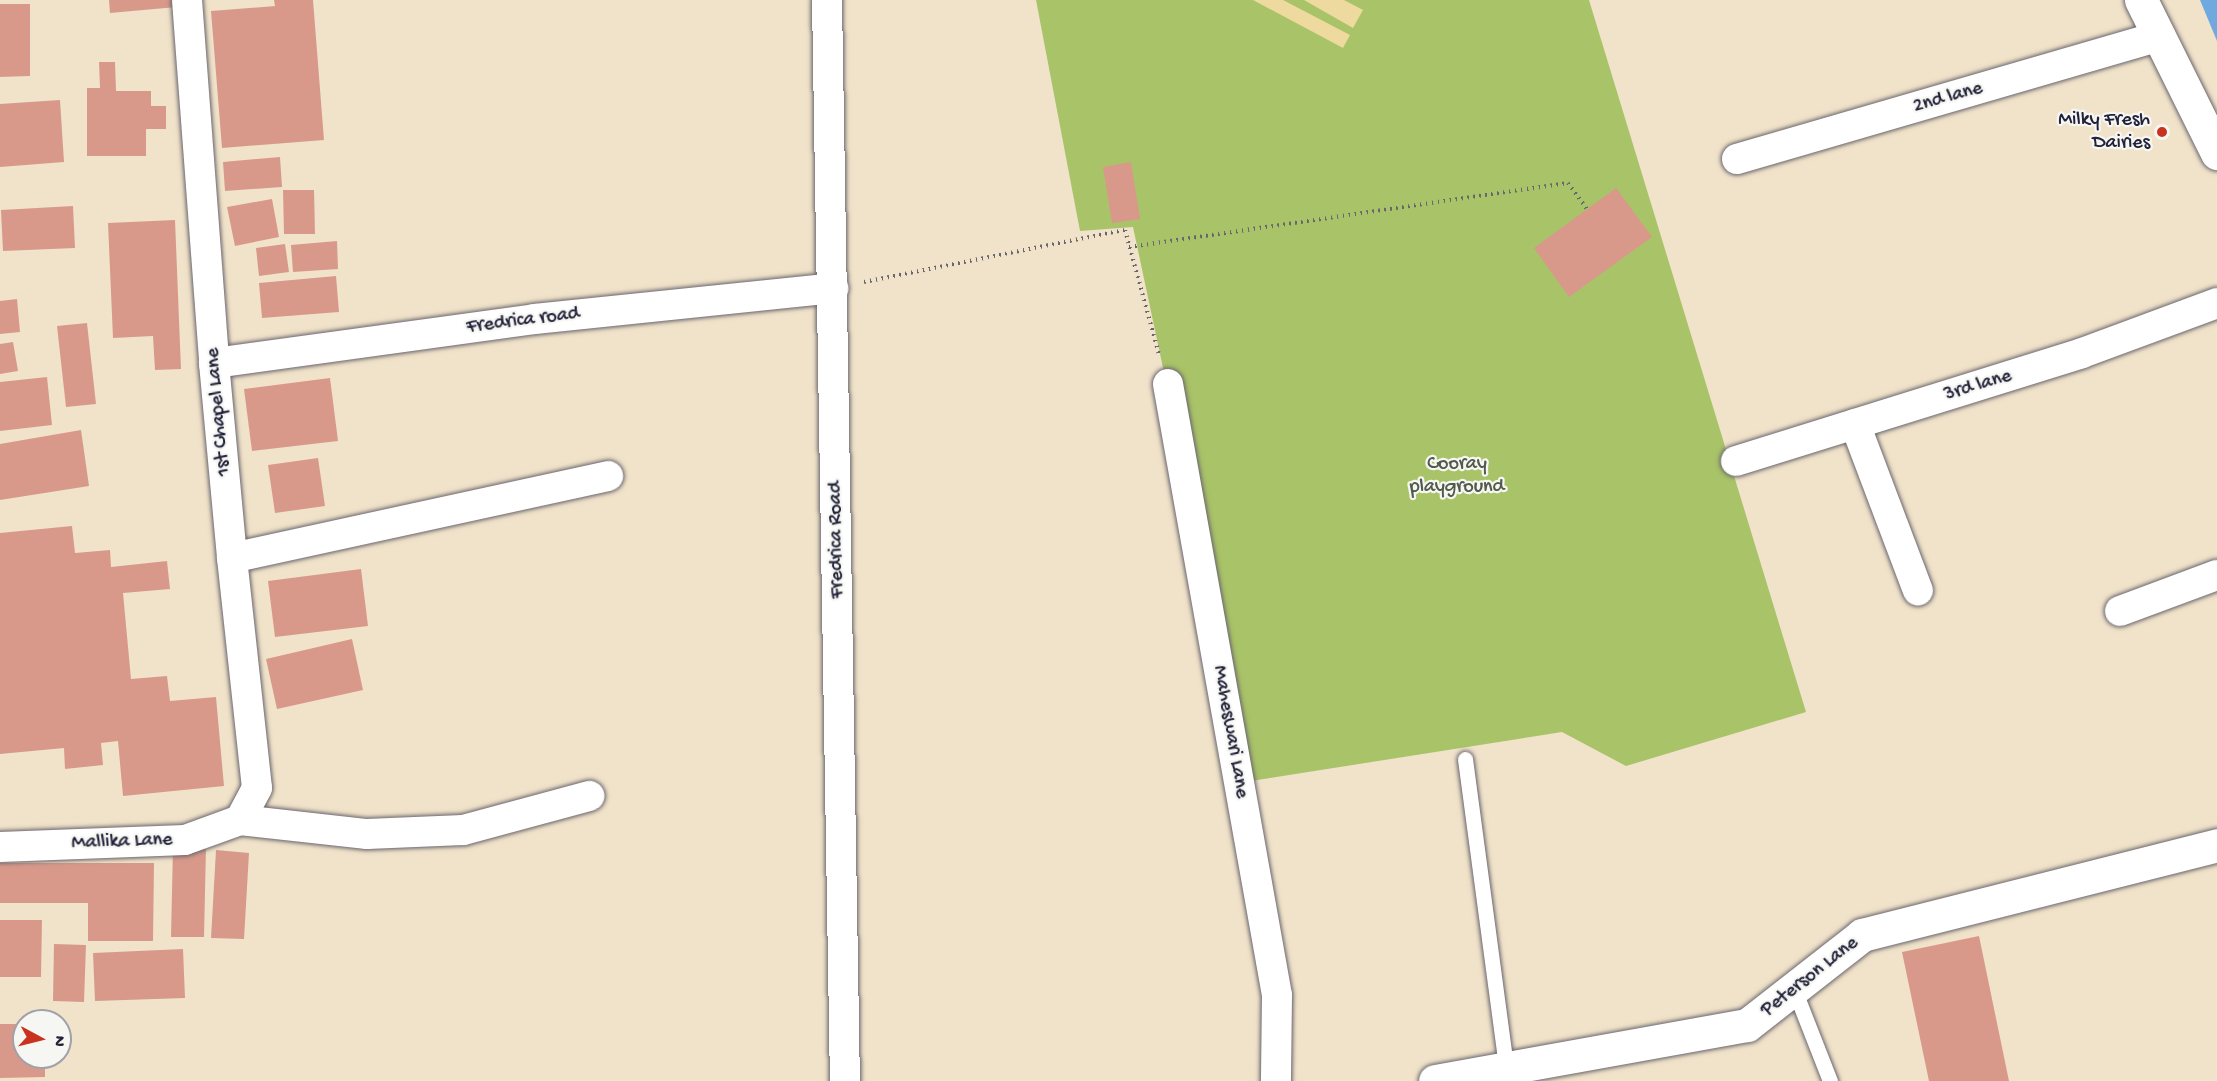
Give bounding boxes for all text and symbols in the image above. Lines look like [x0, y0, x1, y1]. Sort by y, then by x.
street label: 2nd lane [1911, 77, 1985, 119]
place label: Milky Fresh Dairies [2058, 108, 2150, 155]
marker: Milky Fresh Dairies [2155, 125, 2169, 139]
street label: Fredrica road [465, 302, 581, 340]
street label: 1st Chapel Lane [201, 347, 237, 477]
street label: 3rd lane [1941, 364, 2015, 408]
park label: Cooray playground [1410, 452, 1504, 499]
street label: Fredrica Road [824, 481, 850, 599]
street label: Maheswari Lane [1207, 664, 1253, 800]
street label: Mallika Lane [71, 828, 173, 856]
street label: Peterson Lane [1756, 931, 1864, 1023]
north arrow [12, 1009, 72, 1069]
text: N [48, 1035, 68, 1047]

